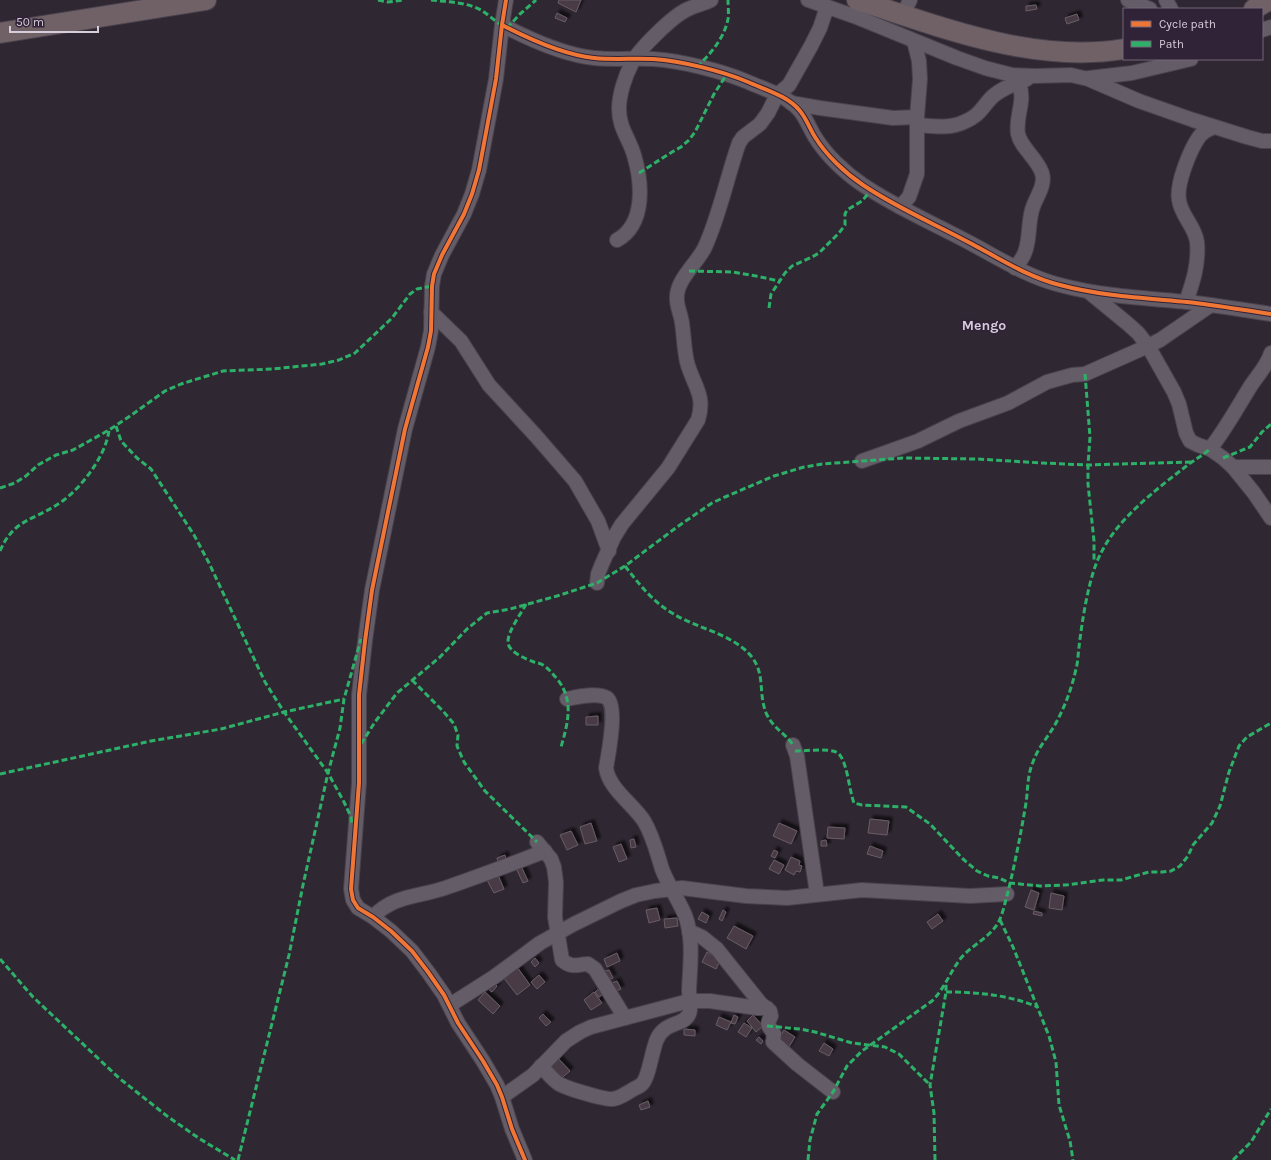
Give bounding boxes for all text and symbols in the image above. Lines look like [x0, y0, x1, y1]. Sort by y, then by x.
scale bar [10, 8, 98, 34]
legend [1123, 8, 1263, 60]
text: 50 m [16, 15, 44, 29]
text: Cycle path [1159, 17, 1216, 31]
text: Path [1159, 37, 1184, 51]
district label: Mengo [962, 317, 1006, 334]

